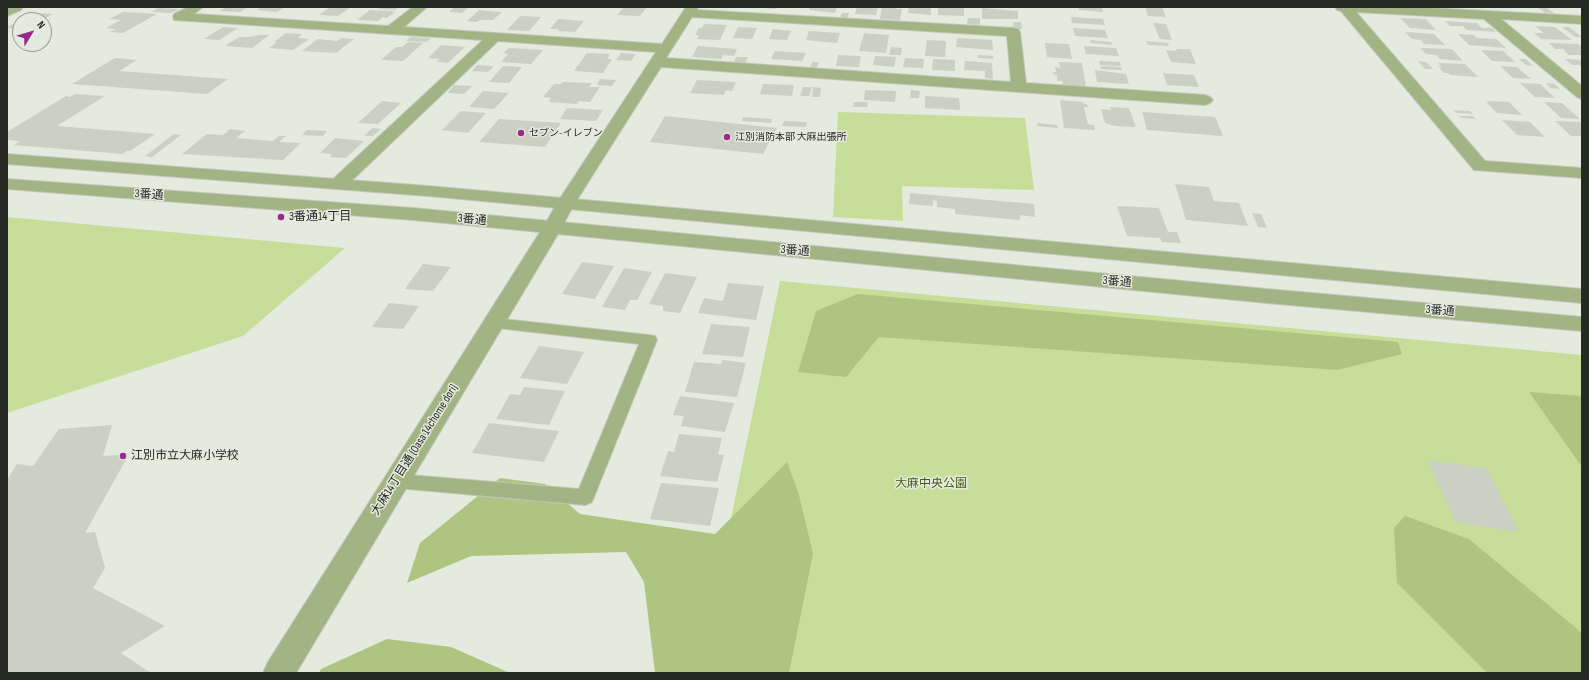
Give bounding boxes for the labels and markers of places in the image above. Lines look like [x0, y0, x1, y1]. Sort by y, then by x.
place label: セブン-イレブン [529, 127, 603, 139]
marker: セブン-イレブン [516, 128, 526, 138]
place label: 江別消防本部 大麻出張所 [735, 131, 847, 143]
marker: 江別消防本部 大麻出張所 [722, 132, 732, 142]
place label: 3番通14丁目 [289, 210, 351, 224]
marker: 3番通14丁目 [276, 212, 286, 222]
place label: 江別市立大麻小学校 [131, 449, 239, 463]
marker: 江別市立大麻小学校 [118, 451, 128, 461]

